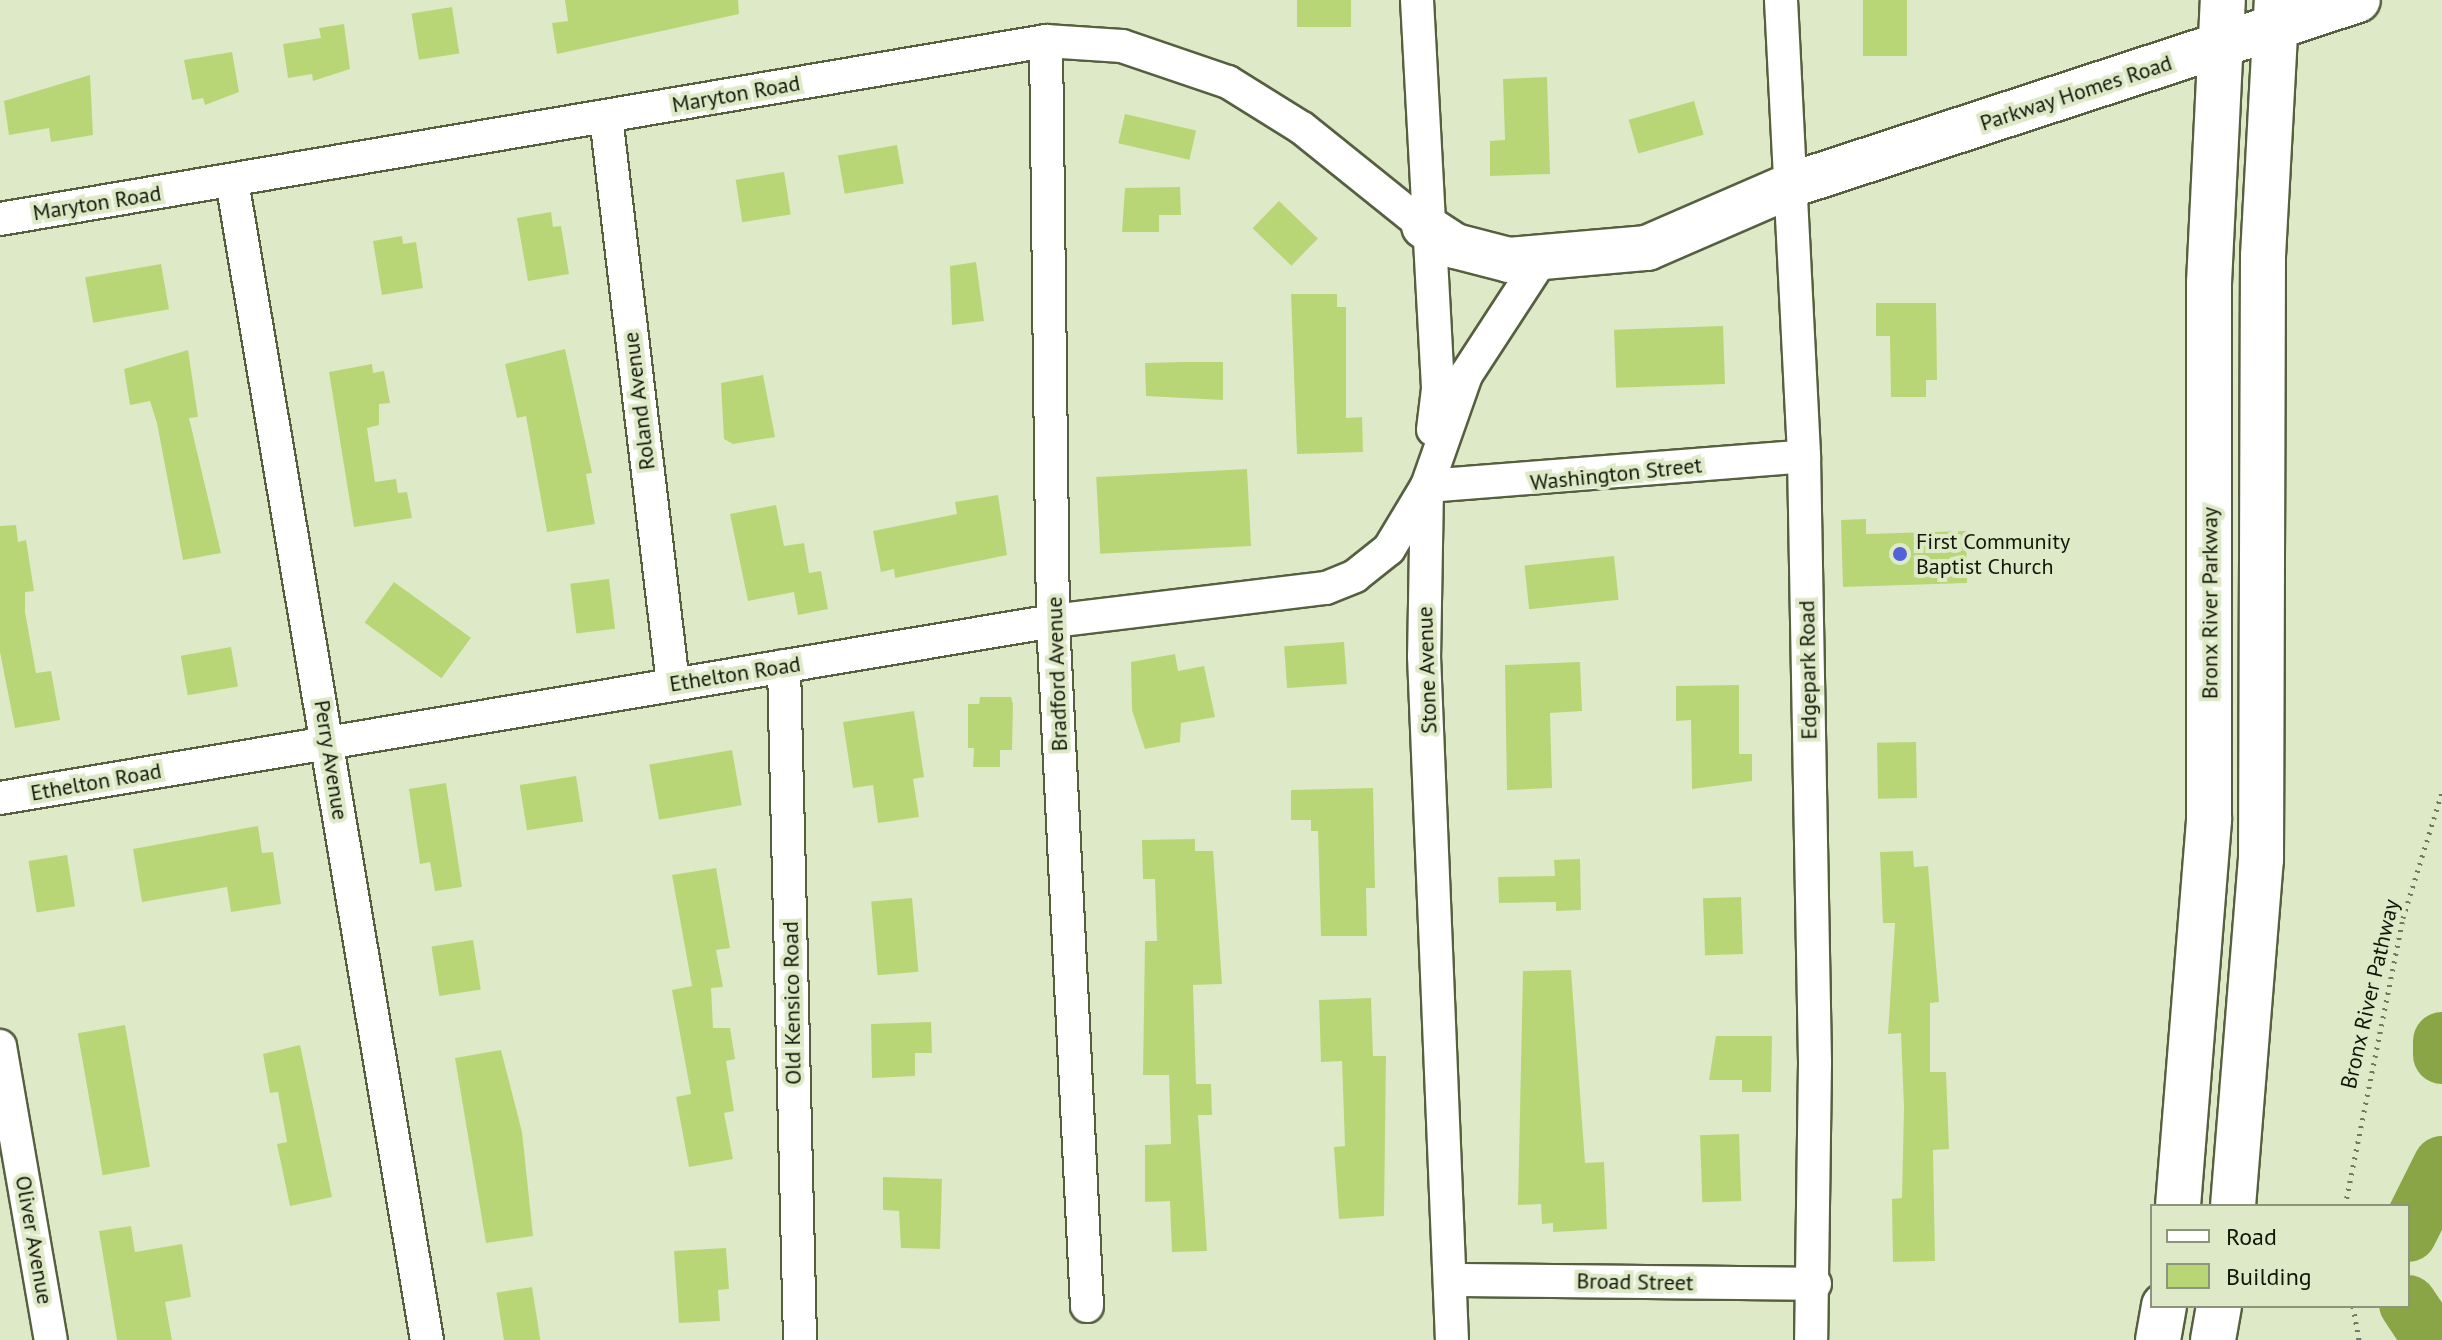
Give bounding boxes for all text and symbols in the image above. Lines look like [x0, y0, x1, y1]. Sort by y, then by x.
street label: Parkway Homes Road [1976, 49, 2176, 137]
street label: Maryton Road [670, 70, 802, 118]
street label: Maryton Road [31, 180, 163, 226]
street label: Roland Avenue [617, 330, 661, 472]
street label: Washington Street [1529, 452, 1703, 496]
street label: Bronx River Parkway [2197, 506, 2223, 700]
place label: First Community Baptist Church [1916, 528, 2070, 580]
marker: First Community Baptist Church [1891, 545, 1909, 563]
street label: Bradford Avenue [1041, 596, 1073, 752]
street label: Edgepark Road [1794, 600, 1822, 740]
street label: Stone Avenue [1412, 605, 1442, 735]
street label: Ethelton Road [668, 651, 802, 697]
street label: Perry Avenue [308, 697, 354, 823]
street label: Ethelton Road [29, 758, 163, 806]
street label: Bronx River Pathway [2335, 896, 2405, 1092]
street label: Old Kensico Road [777, 921, 807, 1085]
street label: Oliver Avenue [10, 1173, 58, 1307]
legend [2150, 1204, 2410, 1308]
text: Road [2226, 1221, 2277, 1252]
text: Building [2226, 1261, 2312, 1292]
street label: Broad Street [1576, 1268, 1694, 1296]

